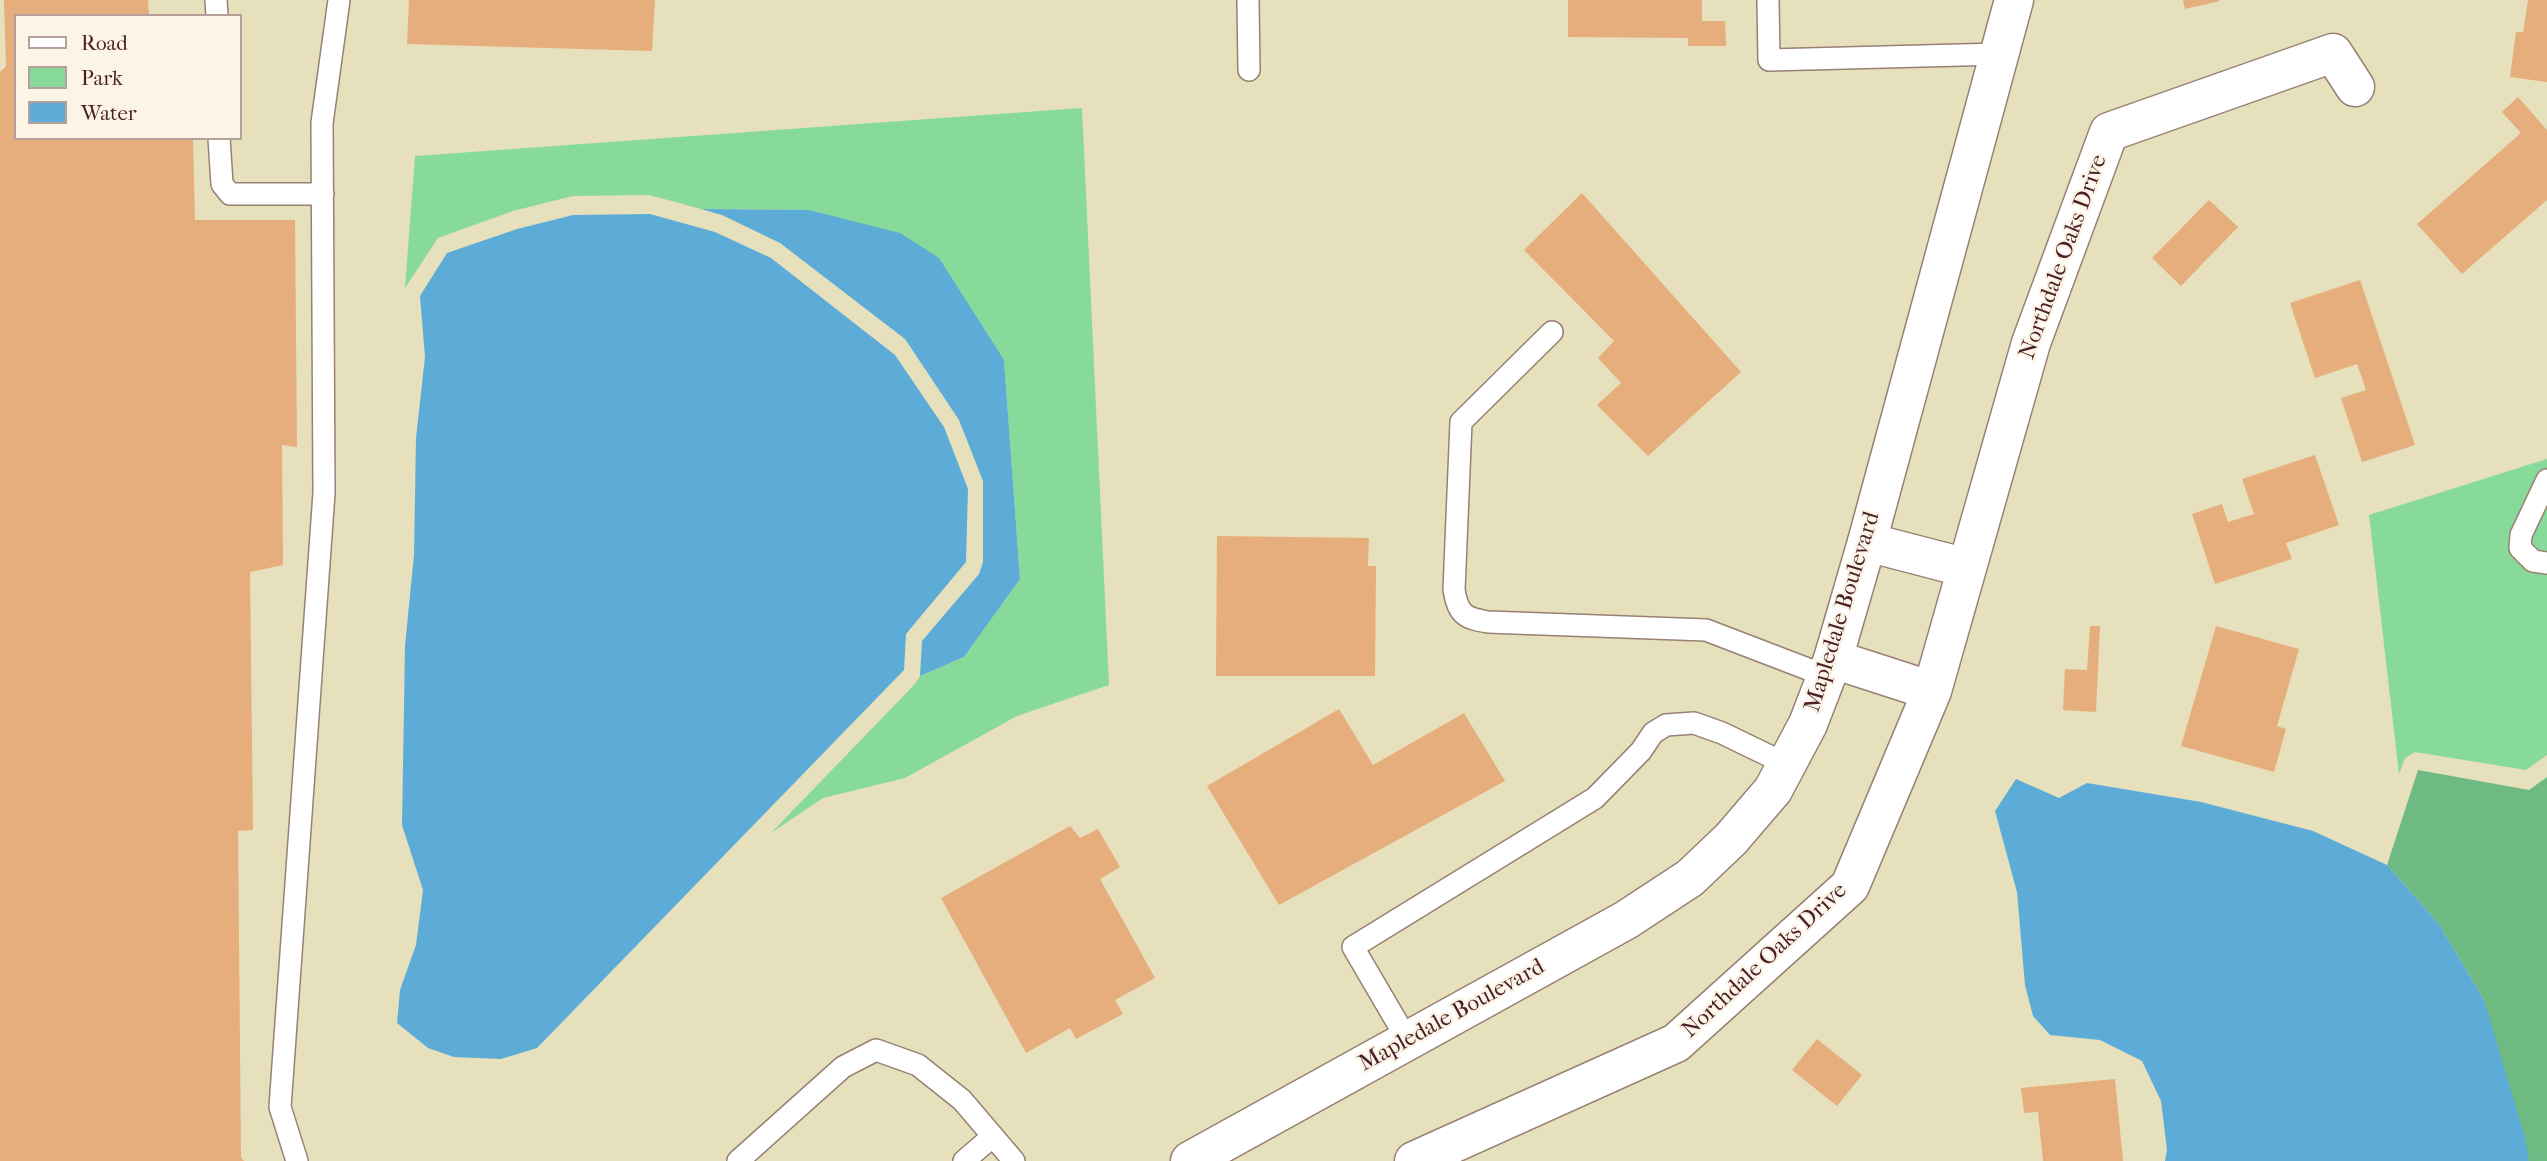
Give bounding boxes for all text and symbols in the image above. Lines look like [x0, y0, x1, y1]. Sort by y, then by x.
legend [14, 14, 242, 140]
text: Road [81, 31, 128, 55]
text: Park [81, 66, 123, 90]
text: Water [81, 101, 137, 125]
street label: Northdale Oaks Drive [2014, 151, 2114, 363]
street label: Mapledale Boulevard [1799, 509, 1887, 715]
street label: Northdale Oaks Drive [1677, 877, 1853, 1045]
street label: Mapledale Boulevard [1354, 954, 1550, 1078]

